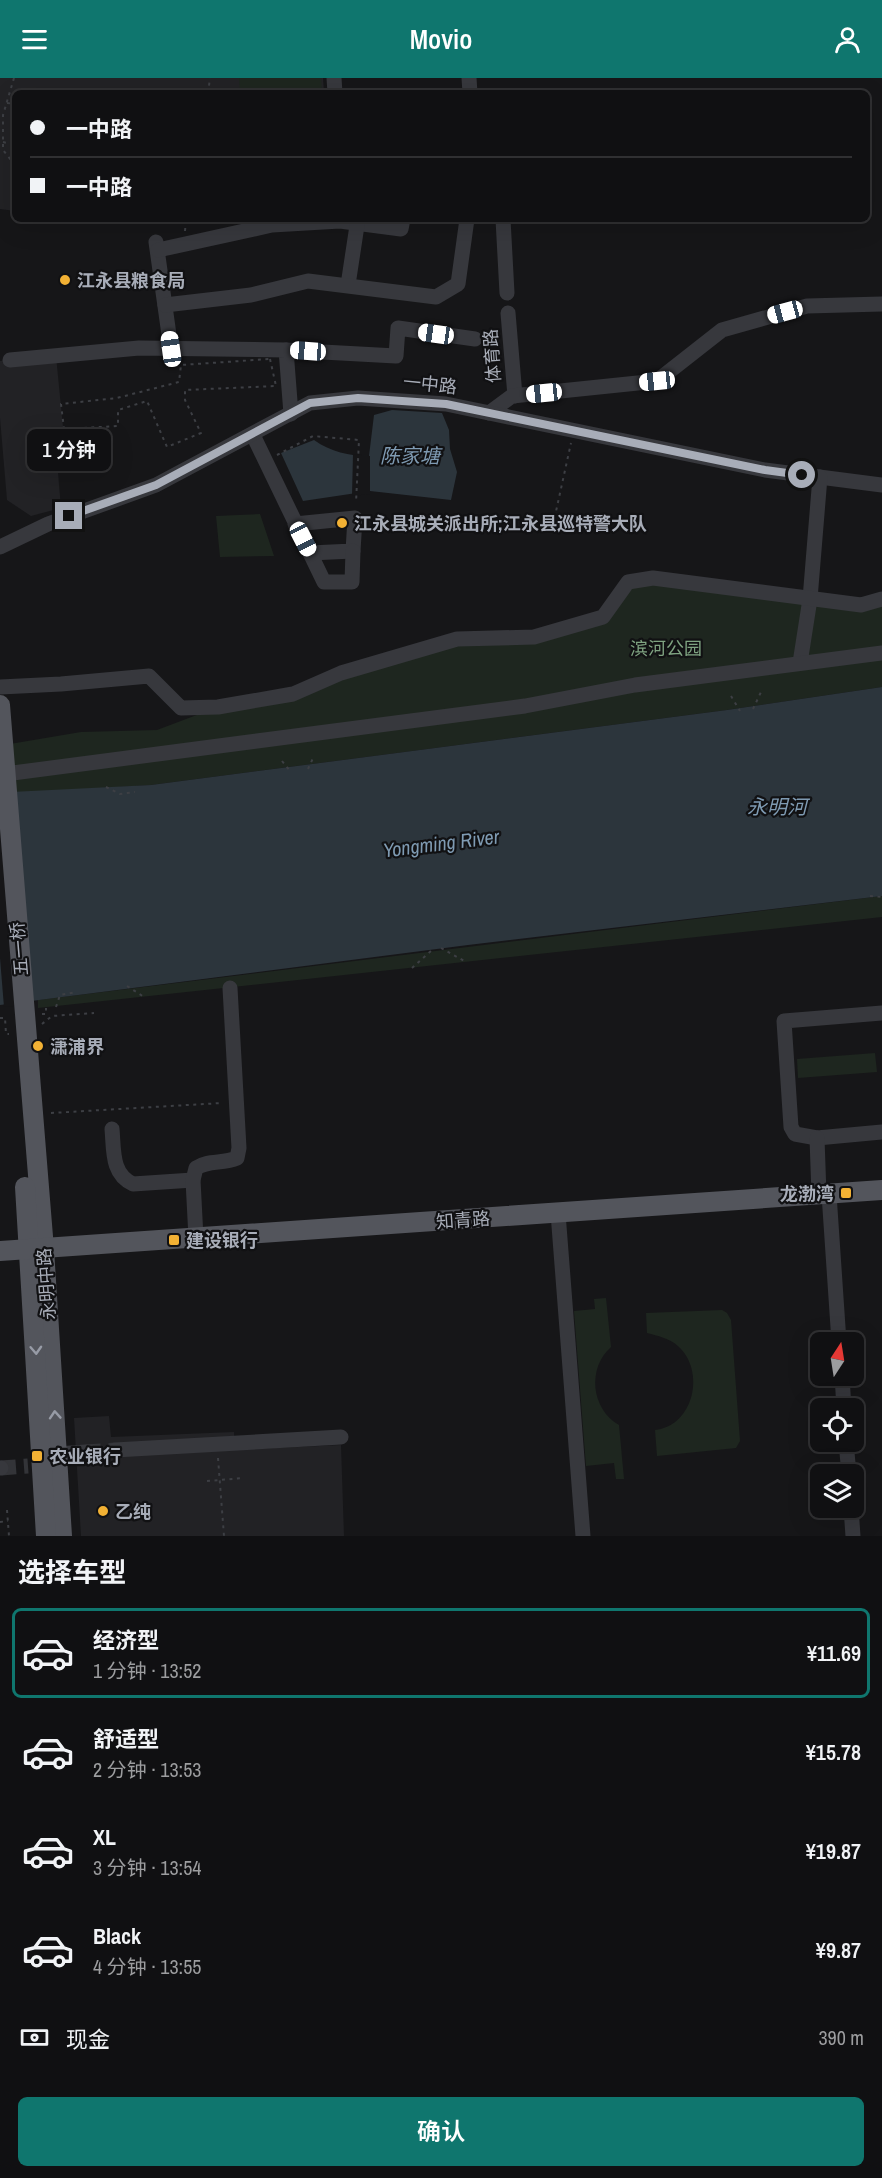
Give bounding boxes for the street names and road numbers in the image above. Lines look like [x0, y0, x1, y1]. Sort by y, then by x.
street label: 体育路 [478, 328, 506, 384]
street label: 一中路 [402, 369, 458, 399]
street label: 五一桥 [4, 921, 34, 977]
street label: 知青路 [435, 1206, 491, 1234]
street label: 永明中路 [31, 1247, 61, 1321]

